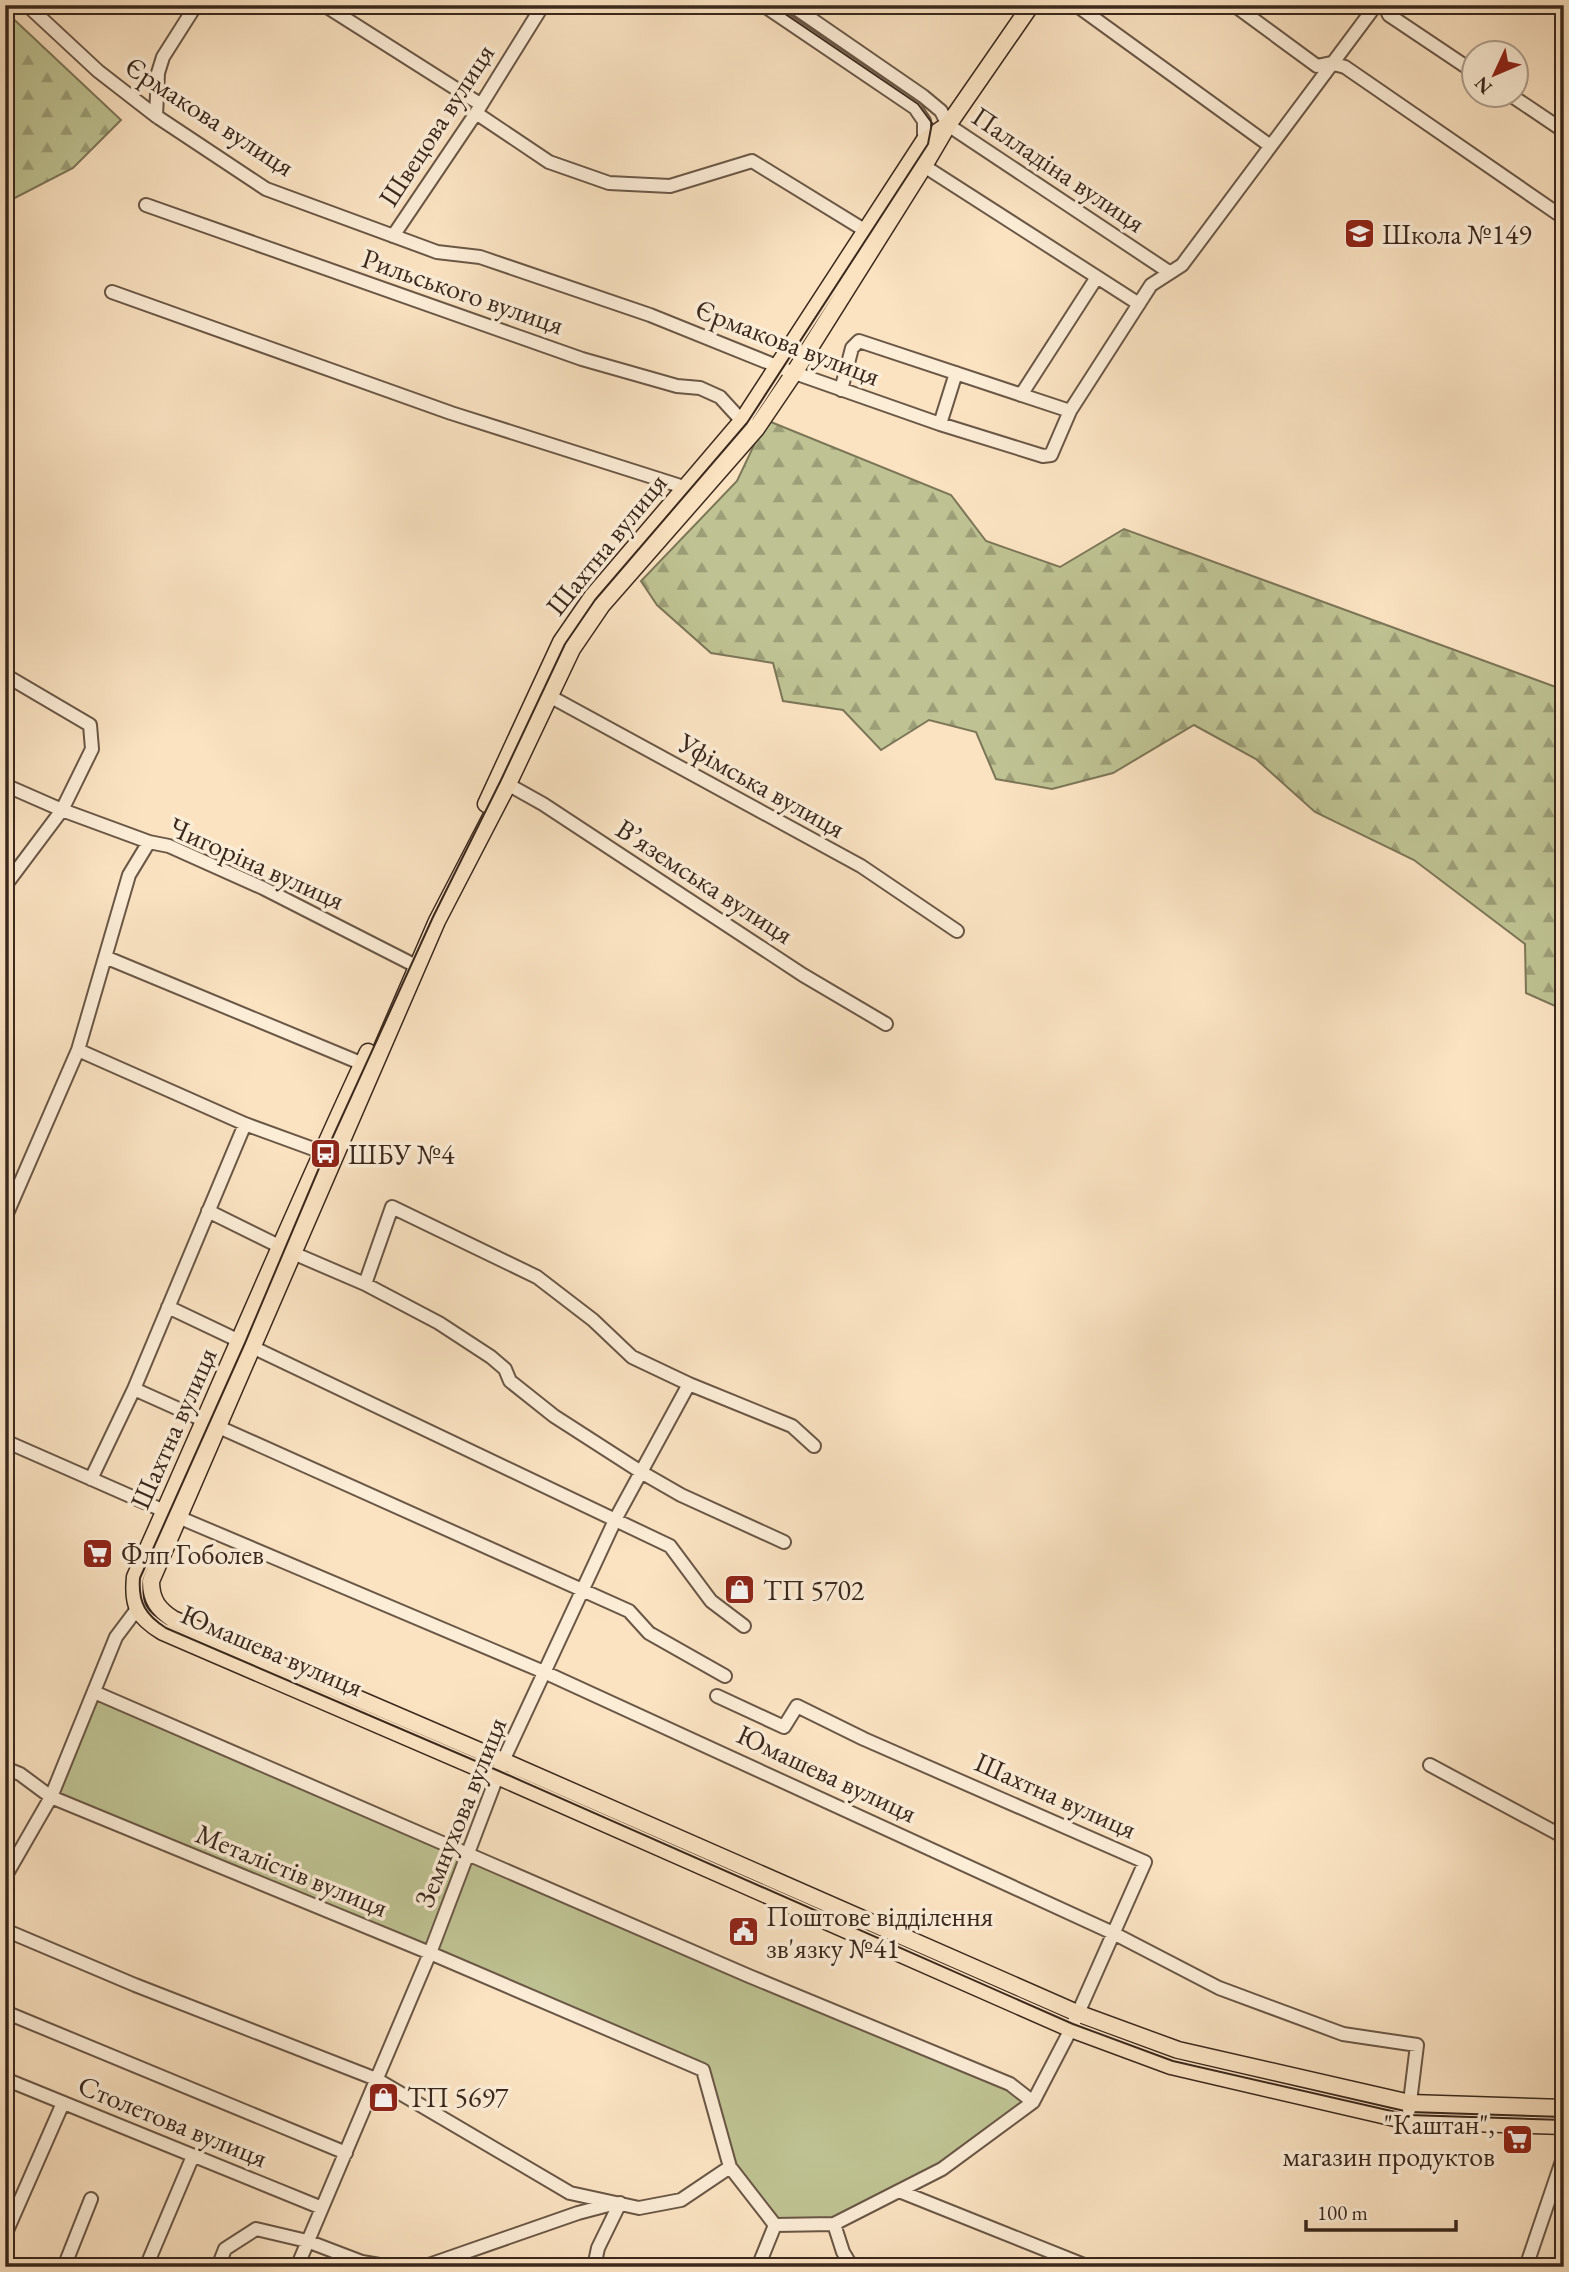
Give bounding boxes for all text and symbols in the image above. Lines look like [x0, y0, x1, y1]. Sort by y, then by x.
street label: Швецова вулиця [370, 37, 502, 213]
north arrow [1460, 38, 1530, 108]
street label: Єрмакова вулиця [119, 48, 301, 184]
text: N [1468, 71, 1497, 100]
street label: Палладіна вулиця [965, 98, 1153, 240]
place label: Школа №149 [1382, 216, 1532, 252]
school or university icon: Школа №149 [1342, 217, 1376, 251]
street label: Рильського вулиця [357, 240, 569, 342]
street label: Єрмакова вулиця [691, 290, 885, 394]
street label: Шахтна вулиця [538, 465, 674, 623]
street label: Уфімська вулиця [671, 724, 852, 846]
street label: Чигоріна вулиця [164, 808, 350, 918]
street label: В’яземська вулиця [609, 810, 801, 952]
place label: ШБУ №4 [348, 1136, 455, 1172]
bus stop icon: ШБУ №4 [308, 1137, 342, 1171]
street label: Шахтна вулиця [121, 1342, 225, 1514]
place label: Флп Гоболев [121, 1536, 264, 1572]
supermarket icon: Флп Гоболев [81, 1537, 115, 1571]
place label: ТП 5702 [763, 1572, 865, 1608]
shop icon: ТП 5702 [723, 1573, 757, 1607]
street label: Юмашева вулиця [175, 1595, 369, 1705]
street label: Земнухова вулиця [406, 1712, 514, 1912]
street label: Юмашева вулиця [731, 1716, 923, 1830]
street label: Шахтна вулиця [970, 1743, 1142, 1847]
street label: Металістів вулиця [191, 1815, 393, 1925]
place label: Поштове відділення зв'язку №41 [766, 1898, 993, 1966]
public building icon: Поштове відділення зв'язку №41 [726, 1915, 760, 1949]
street label: Столетова вулиця [73, 2067, 273, 2175]
place label: ТП 5697 [407, 2079, 509, 2115]
shop icon: ТП 5697 [367, 2080, 401, 2114]
place label: "Каштан", магазин продуктов [1282, 2106, 1495, 2174]
supermarket icon: "Каштан", магазин продуктов [1501, 2123, 1535, 2157]
scale bar [1306, 2188, 1457, 2232]
text: 100 m [1317, 2199, 1368, 2226]

